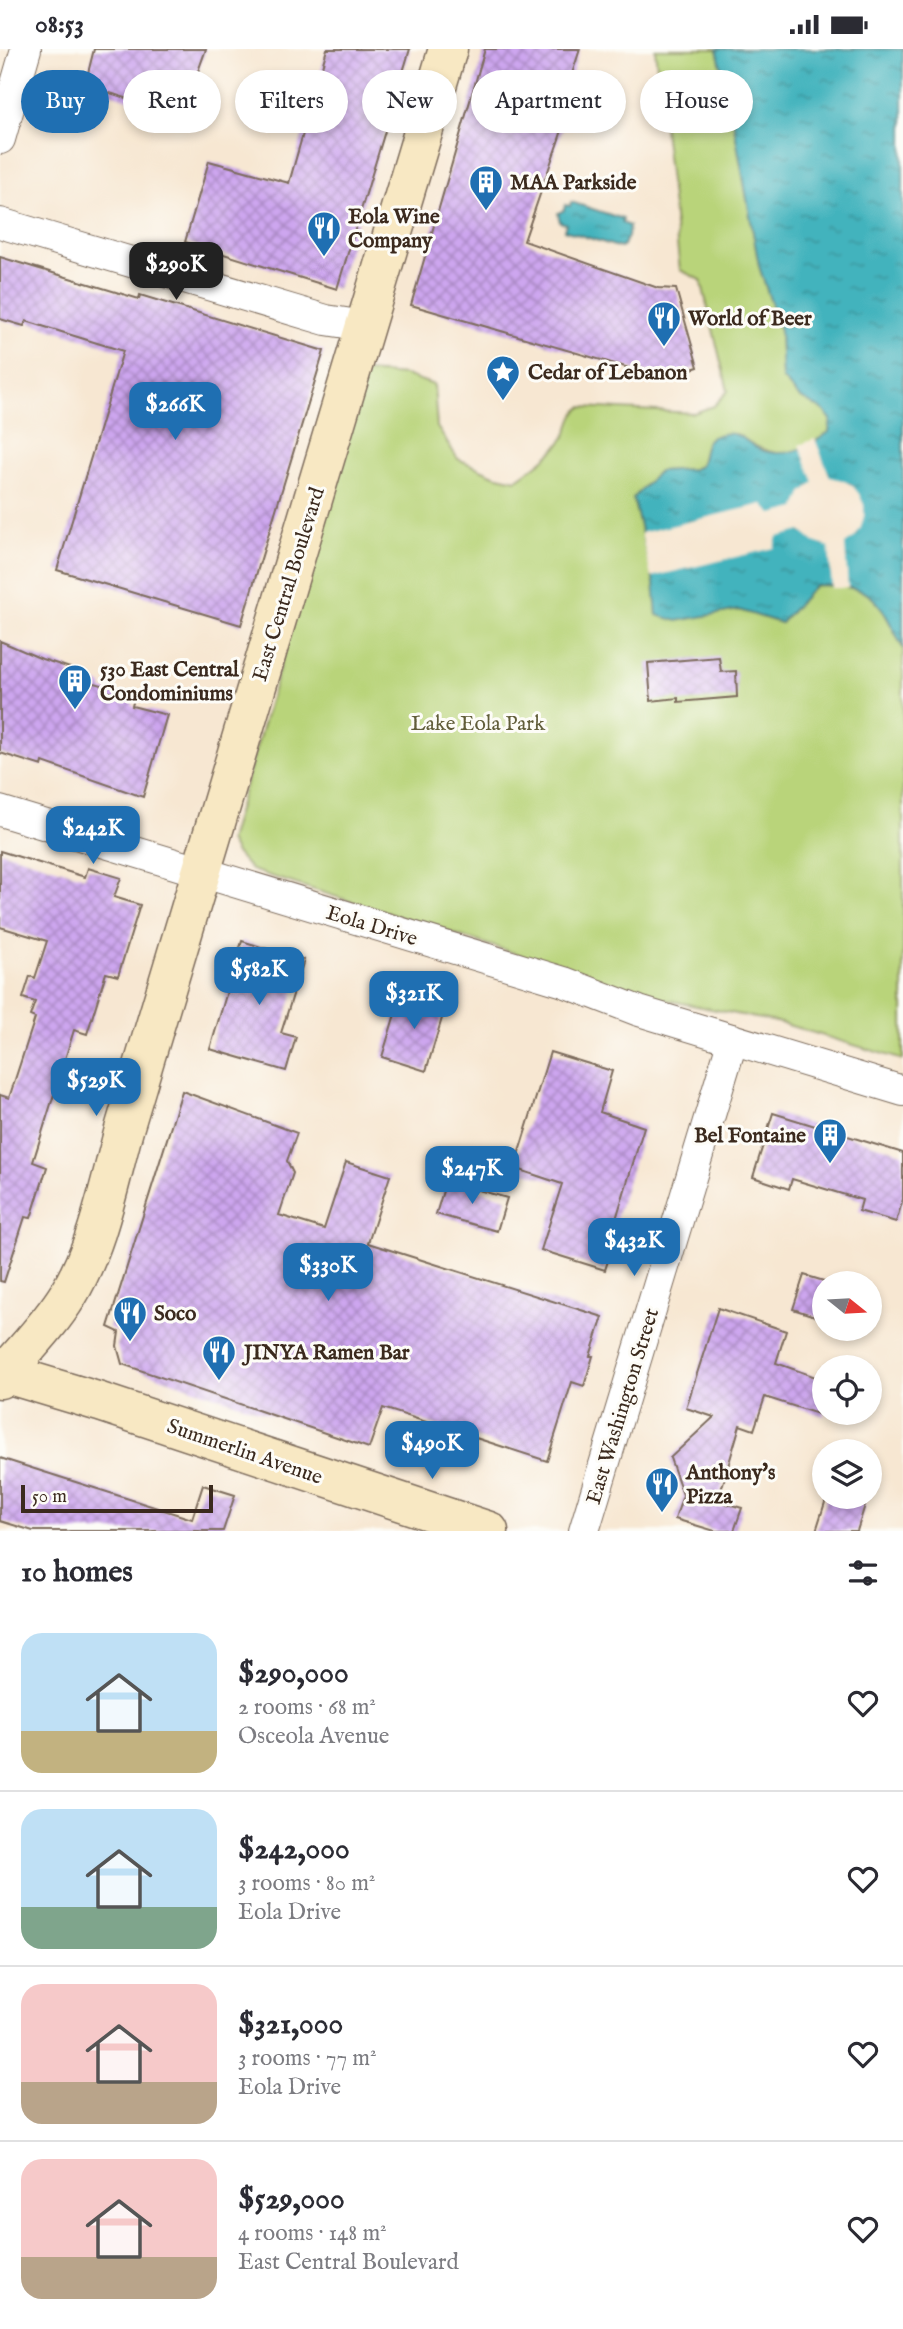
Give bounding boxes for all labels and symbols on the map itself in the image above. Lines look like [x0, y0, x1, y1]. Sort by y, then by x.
building icon: MAA Parkside [467, 163, 505, 212]
place label: MAA Parkside [510, 170, 637, 197]
place label: Eola Wine Company [348, 204, 440, 255]
restaurant icon: Eola Wine Company [305, 209, 343, 258]
pin: $290K [127, 243, 225, 302]
restaurant icon: World of Beer [645, 299, 683, 348]
place label: World of Beer [687, 306, 812, 333]
place icon: Cedar of Lebanon [484, 353, 522, 402]
place label: Cedar of Lebanon [528, 360, 687, 387]
pin: $266K [126, 383, 224, 442]
street label: East Central Boulevard [247, 483, 332, 685]
place label: 530 East Central Condominiums [100, 657, 240, 708]
building icon: 530 East Central Condominiums [56, 662, 94, 711]
park label: Lake Eola Park [411, 711, 546, 738]
pin: $242K [44, 807, 142, 866]
street label: Eola Drive [323, 900, 421, 953]
pin: $582K [210, 947, 308, 1007]
pin: $321K [365, 971, 463, 1031]
pin: $529K [47, 1059, 145, 1118]
building icon: Bel Fontaine [811, 1116, 849, 1165]
place label: Bel Fontaine [694, 1123, 806, 1150]
pin: $247K [423, 1147, 521, 1206]
pin: $432K [585, 1219, 683, 1278]
pin: $330K [279, 1243, 377, 1303]
north arrow [812, 1271, 882, 1341]
restaurant icon: Soco [111, 1294, 149, 1343]
place label: Soco [154, 1301, 197, 1328]
street label: East Washington Street [581, 1305, 666, 1508]
restaurant icon: JINYA Ramen Bar [200, 1333, 238, 1382]
place label: JINYA Ramen Bar [241, 1340, 410, 1367]
street label: Summerlin Avenue [163, 1413, 326, 1492]
pin: $490K [383, 1421, 481, 1481]
place label: Anthony's Pizza [685, 1460, 775, 1511]
restaurant icon: Anthony's Pizza [643, 1465, 681, 1514]
scale bar [21, 1482, 214, 1514]

